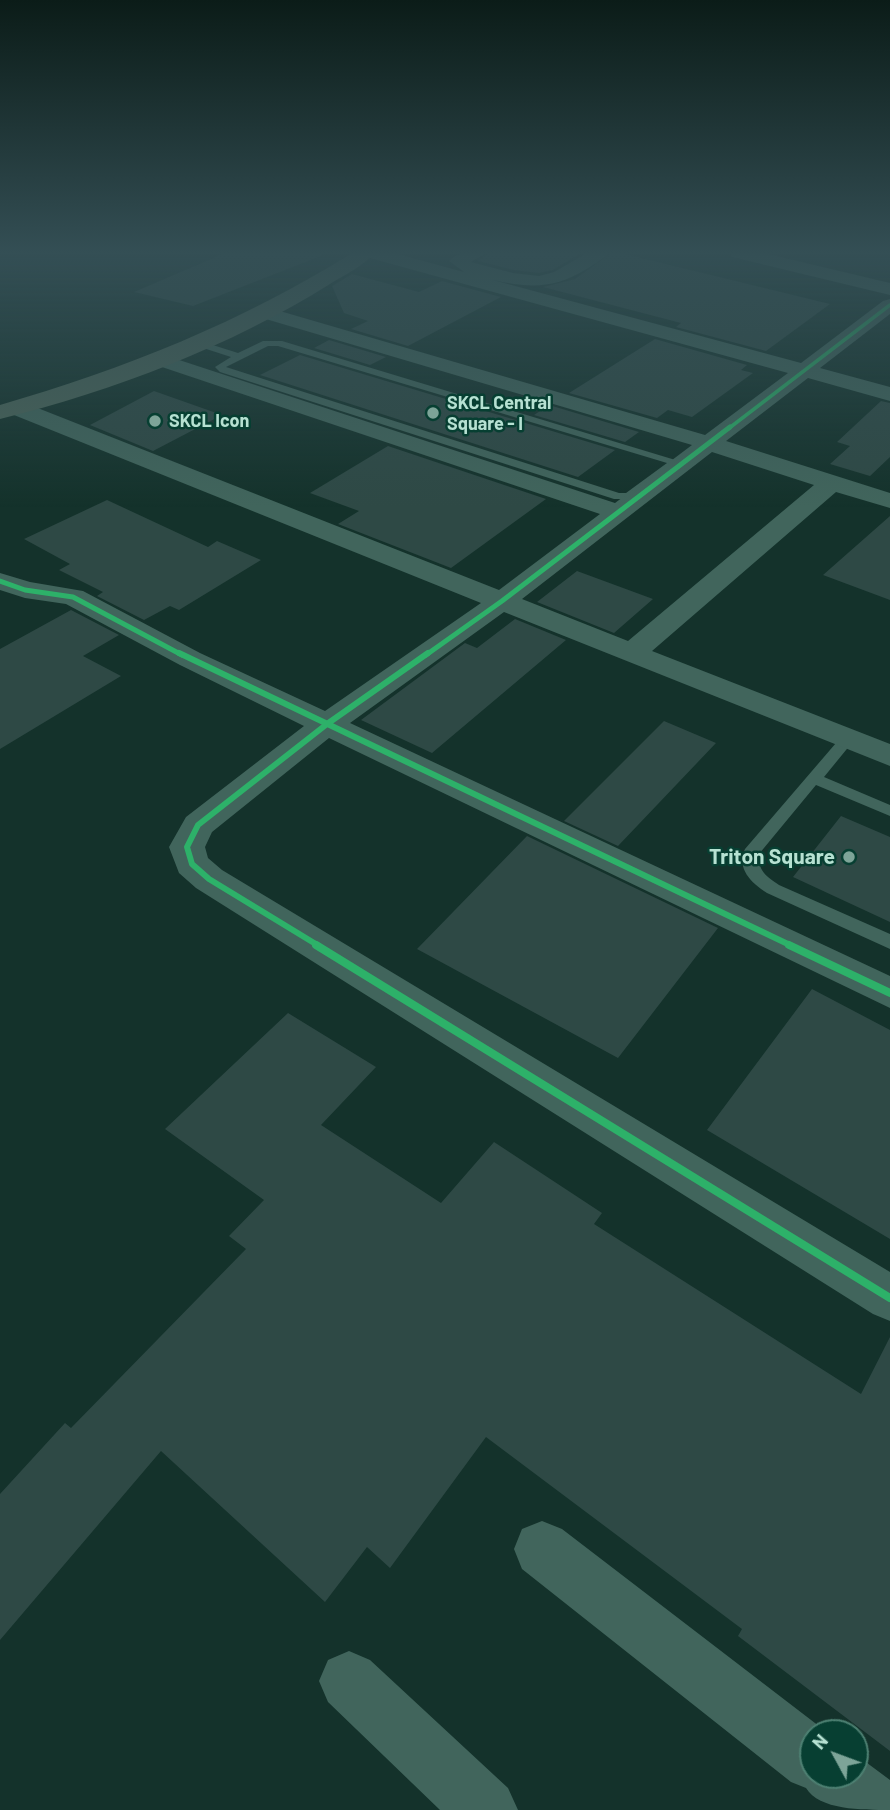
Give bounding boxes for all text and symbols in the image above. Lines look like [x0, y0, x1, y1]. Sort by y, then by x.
place label: SKCL Central Square - I [447, 392, 551, 434]
marker: SKCL Central Square - I [425, 405, 441, 421]
place label: SKCL Icon [169, 410, 249, 432]
marker: SKCL Icon [147, 413, 163, 429]
place label: Triton Square [709, 844, 835, 870]
marker: Triton Square [841, 849, 857, 865]
north arrow [799, 1719, 869, 1789]
text: N [806, 1729, 832, 1754]

